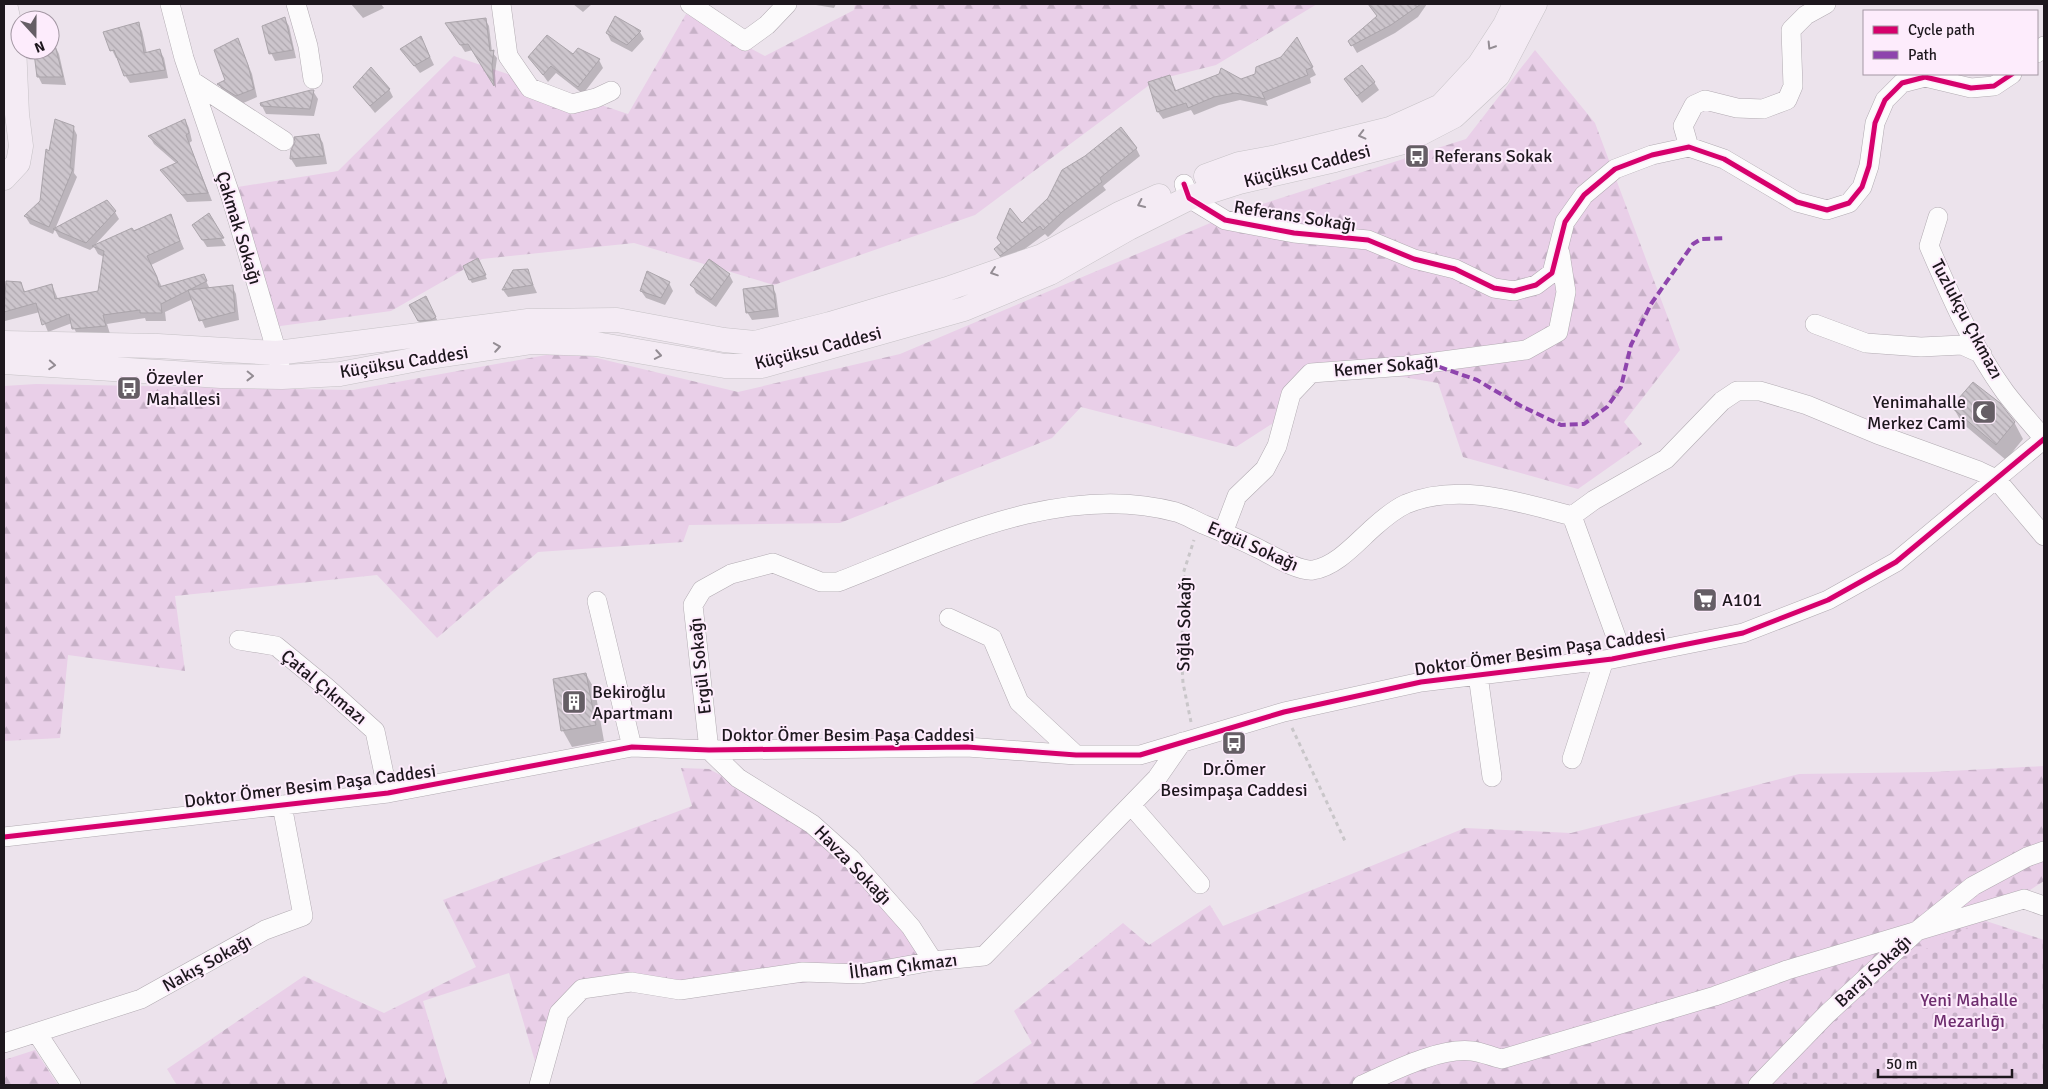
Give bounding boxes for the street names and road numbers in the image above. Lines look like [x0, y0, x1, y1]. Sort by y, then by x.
street label: Küçüksu Caddesi [1241, 140, 1373, 192]
street label: Çakmak Sokağı [211, 169, 267, 287]
street label: Referans Sokağı [1232, 195, 1358, 237]
street label: Tuzlukçu Çıkmazı [1926, 255, 2008, 383]
street label: Küçüksu Caddesi [752, 322, 884, 374]
street label: Küçüksu Caddesi [338, 341, 470, 383]
street label: Kemer Sokağı [1333, 350, 1439, 382]
street label: Ergül Sokağı [1204, 516, 1302, 576]
street label: Sığla Sokağı [1172, 577, 1196, 671]
street label: Ergül Sokağı [684, 617, 716, 715]
street label: Doktor Ömer Besim Paşa Caddesi [1413, 623, 1667, 681]
street label: Çatal Çıkmazı [277, 645, 371, 729]
street label: Doktor Ömer Besim Paşa Caddesi [721, 724, 975, 746]
street label: Doktor Ömer Besim Paşa Caddesi [183, 760, 437, 812]
street label: Havza Sokağı [810, 821, 896, 909]
street label: Nakış Sokağı [158, 929, 256, 997]
street label: Baraj Sokağı [1830, 930, 1916, 1012]
street label: İlham Çıkmazı [848, 948, 958, 984]

